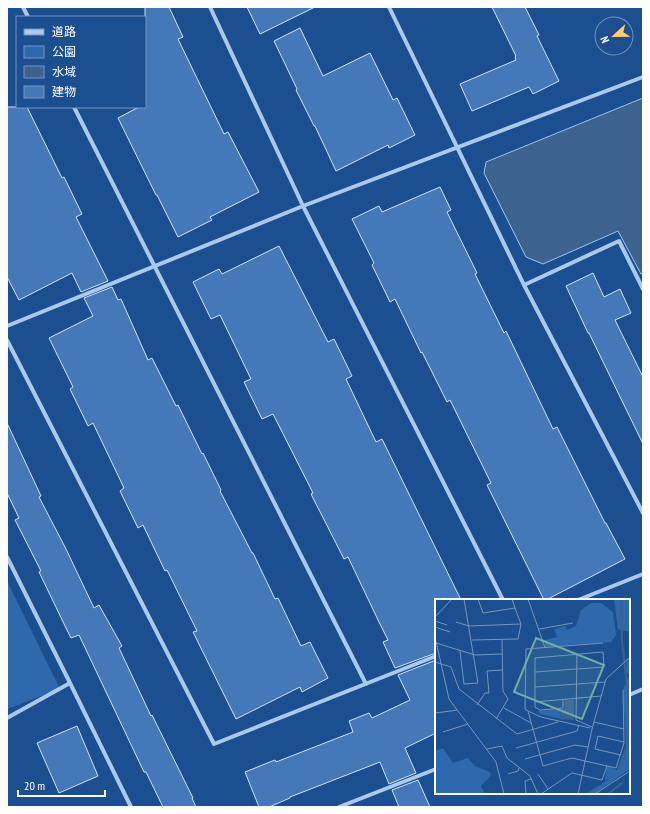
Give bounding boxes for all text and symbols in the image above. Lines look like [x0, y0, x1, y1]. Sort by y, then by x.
legend [16, 16, 146, 108]
north arrow [594, 16, 634, 56]
text: 道路 [52, 24, 76, 39]
text: N [597, 34, 612, 45]
text: 公園 [52, 44, 76, 59]
text: 水域 [52, 64, 76, 79]
text: 建物 [52, 84, 76, 99]
inset map [435, 599, 630, 794]
scale bar [18, 772, 105, 798]
text: 20 m [24, 778, 45, 793]

